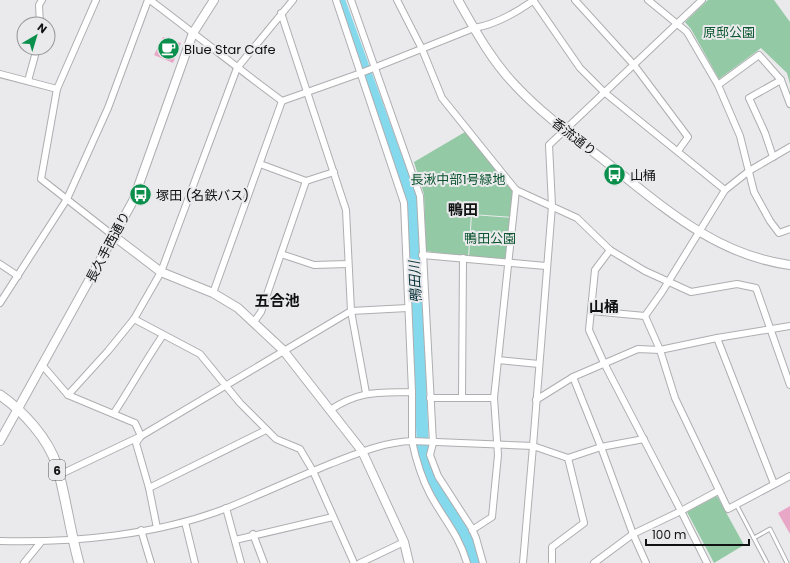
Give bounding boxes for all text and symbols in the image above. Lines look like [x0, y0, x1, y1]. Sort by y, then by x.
north arrow [16, 16, 56, 56]
text: N [34, 19, 50, 37]
park label: 原邸公園 [703, 23, 755, 42]
cafe icon: Blue Star Cafe [155, 36, 181, 62]
place label: Blue Star Cafe [184, 40, 276, 59]
street label: 香流通り [548, 114, 600, 160]
bus stop icon: 山桶 [602, 162, 628, 188]
place label: 山桶 [630, 166, 656, 185]
park label: 長湫中部1号緑地 [410, 170, 506, 189]
bus stop icon: 塚田 (名鉄バス) [128, 182, 154, 208]
place label: 塚田 (名鉄バス) [156, 186, 249, 205]
district label: 鴨田 [448, 199, 478, 220]
street label: 長久手西通り [81, 208, 135, 286]
park label: 鴨田公園 [464, 229, 516, 248]
water label: 鴨田川 [404, 259, 426, 303]
district label: 五合池 [254, 290, 300, 311]
district label: 山桶 [589, 296, 619, 317]
road number: 6 [49, 460, 65, 480]
scale bar [646, 521, 749, 547]
text: 100 m [652, 526, 686, 543]

